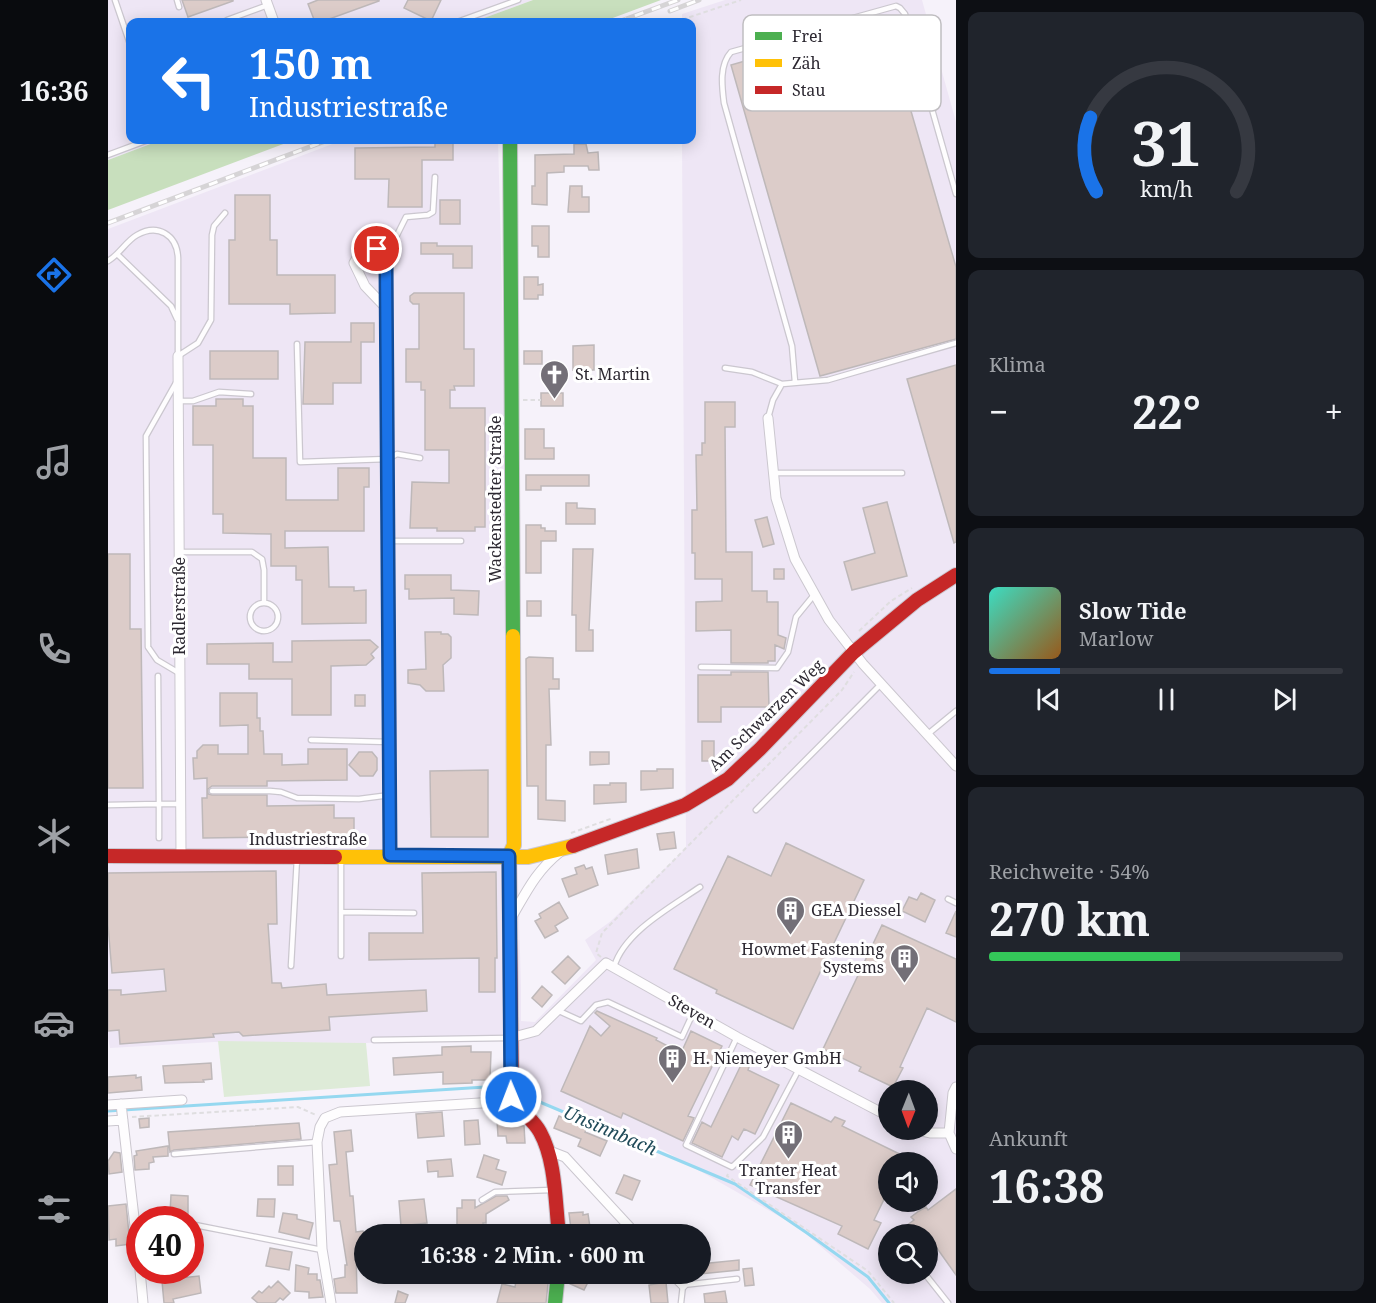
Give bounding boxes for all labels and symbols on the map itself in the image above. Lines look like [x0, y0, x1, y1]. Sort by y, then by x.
legend [743, 15, 941, 111]
text: Frei [792, 25, 823, 47]
text: Zäh [792, 52, 821, 74]
text: Stau [792, 79, 826, 101]
pin [351, 223, 402, 274]
church icon: St. Martin [538, 358, 570, 400]
place label: St. Martin [575, 363, 650, 385]
street label: Wackenstedter Straße [484, 415, 506, 583]
street label: Radlerstraße [168, 557, 190, 655]
street label: Am Schwarzen Weg [704, 654, 829, 776]
street label: Industriestraße [249, 828, 367, 850]
building icon: GEA Diessel [774, 894, 806, 936]
place label: GEA Diessel [811, 899, 901, 921]
place label: Howmet Fastening Systems [741, 938, 884, 978]
building icon: Howmet Fastening Systems [889, 942, 921, 984]
street label: Steven [664, 989, 720, 1033]
building icon: H. Niemeyer GmbH [656, 1042, 688, 1084]
place label: H. Niemeyer GmbH [693, 1047, 842, 1069]
position arrow [479, 1065, 543, 1129]
north arrow [878, 1080, 938, 1140]
water label: Unsinnbach [560, 1100, 661, 1161]
building icon: Tranter Heat Transfer [772, 1118, 804, 1160]
place label: Tranter Heat Transfer [739, 1159, 837, 1199]
speed limit sign: 40 [126, 1206, 204, 1284]

